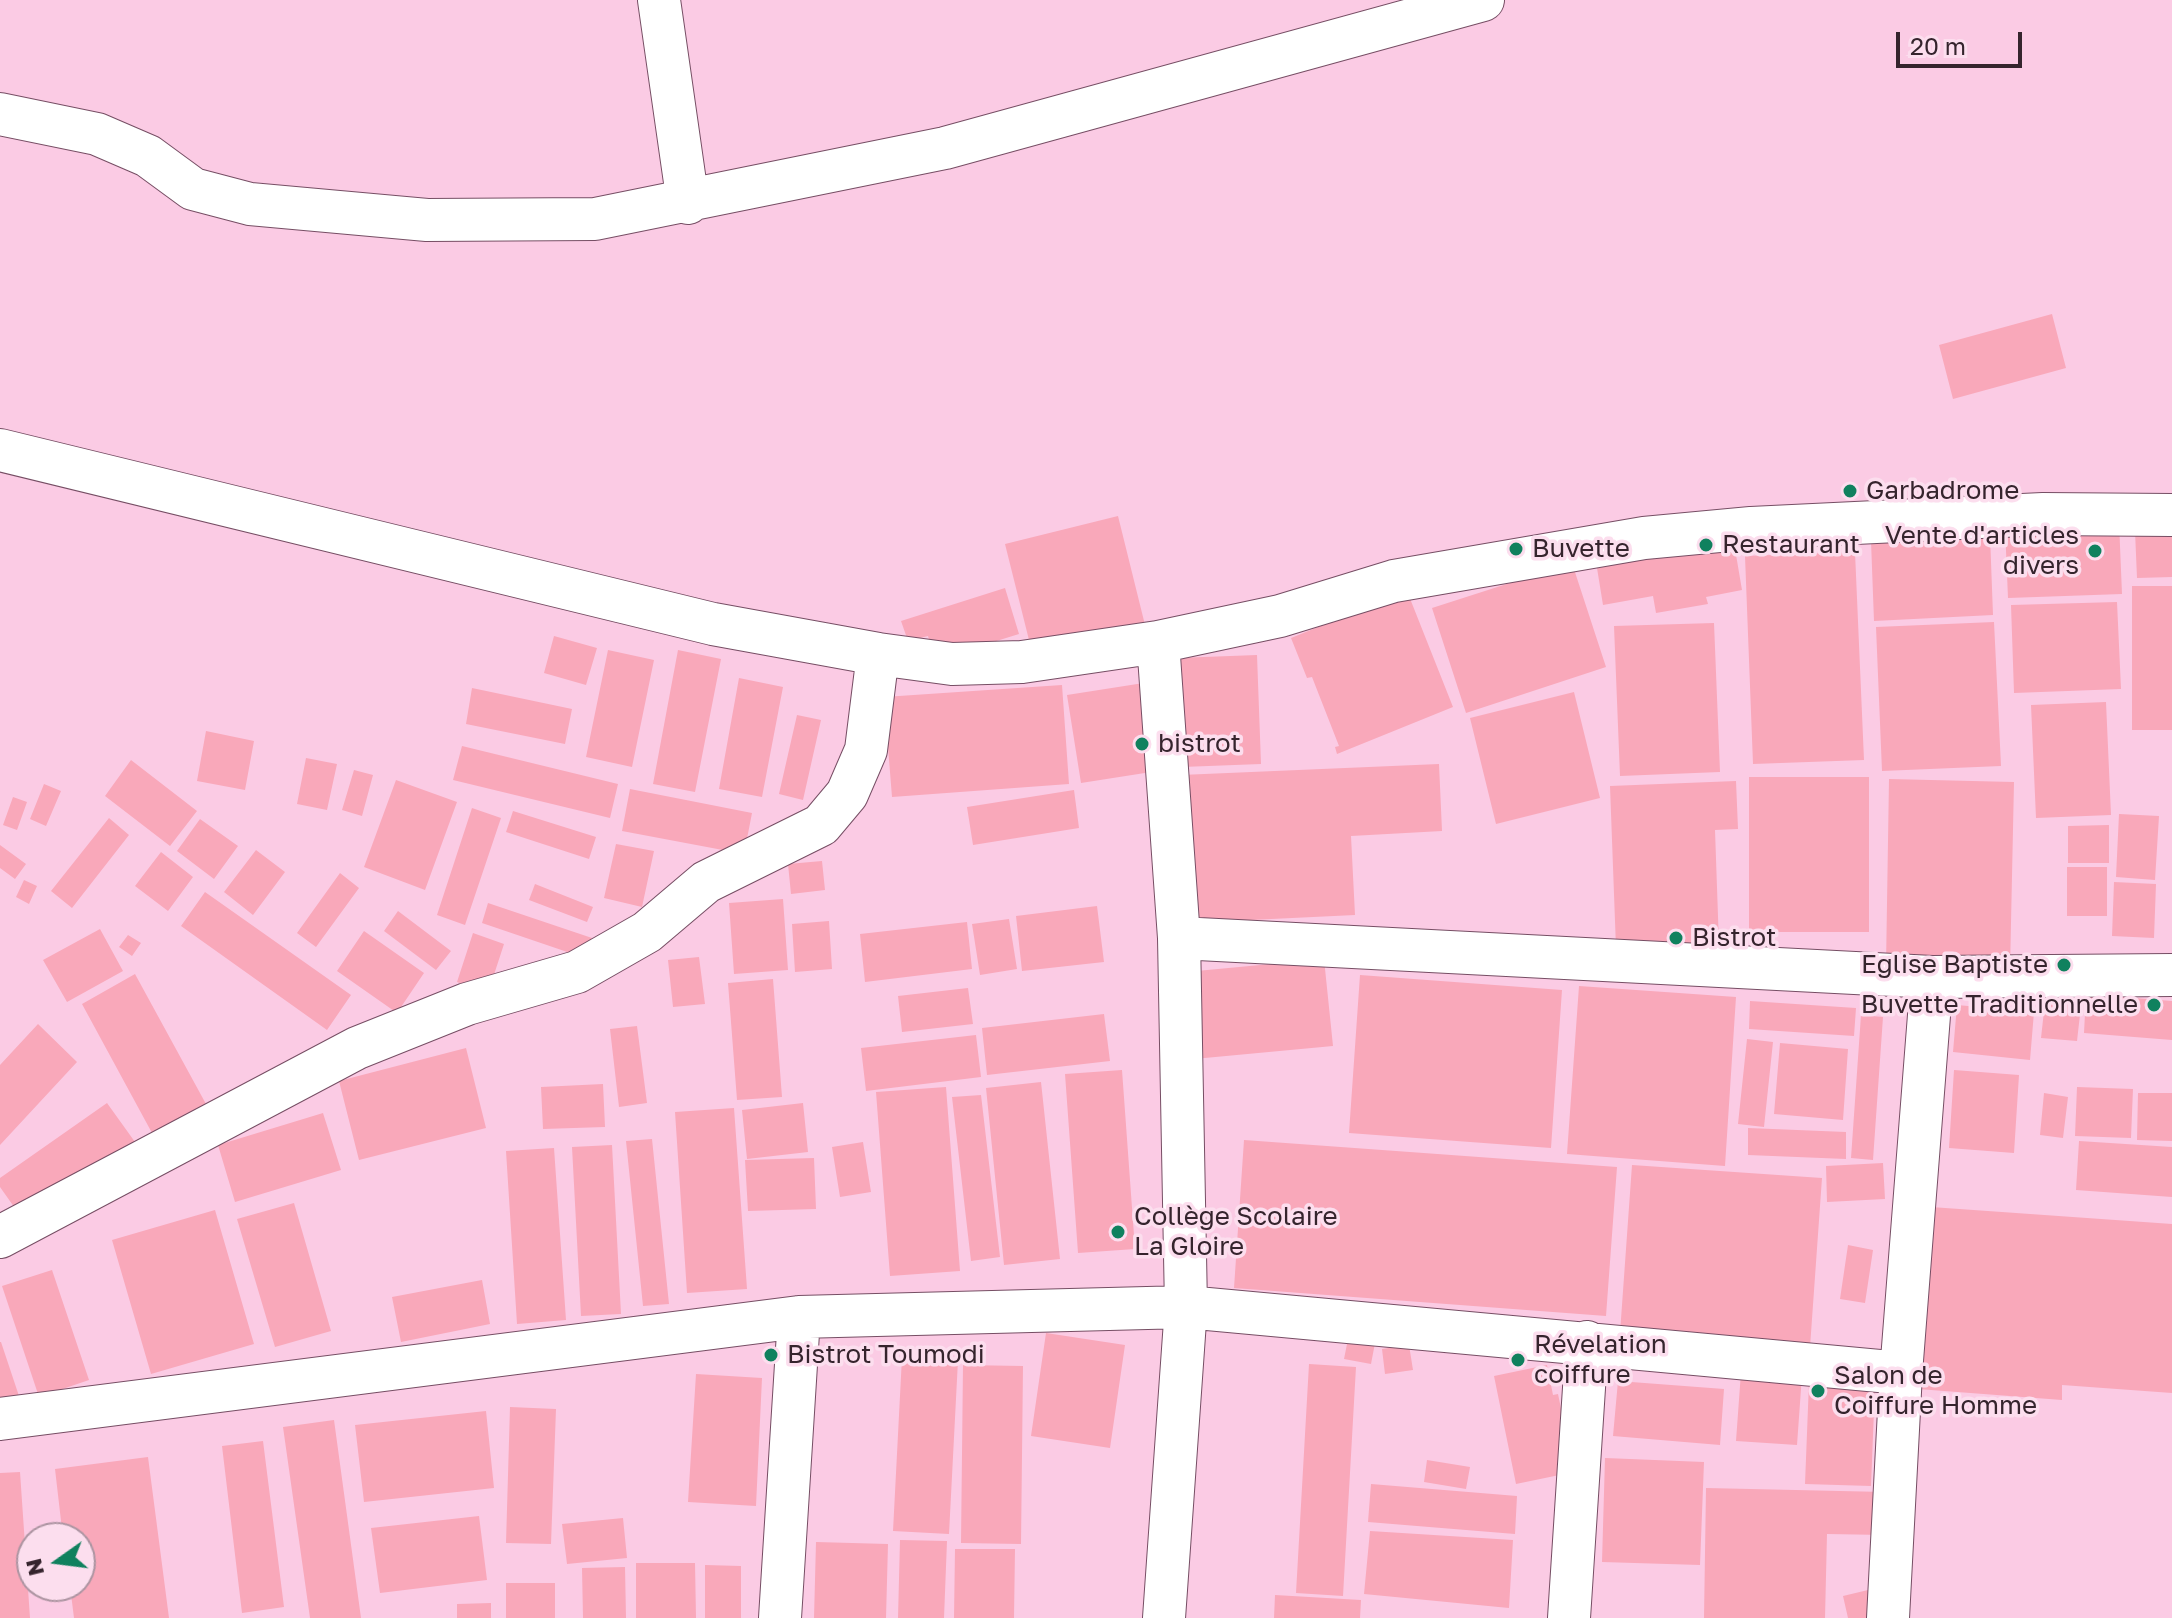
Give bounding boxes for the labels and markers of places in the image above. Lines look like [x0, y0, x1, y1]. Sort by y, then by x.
place label: Garbadrome [1866, 475, 2019, 507]
marker: Garbadrome [1841, 482, 1859, 500]
place label: Vente d'articles divers [1885, 520, 2079, 582]
place label: Restaurant [1722, 529, 1860, 561]
place label: Buvette [1532, 533, 1630, 565]
marker: Restaurant [1697, 536, 1715, 554]
marker: Buvette [1507, 540, 1525, 558]
marker: Vente d'articles divers [2086, 542, 2104, 560]
place label: bistrot [1158, 728, 1241, 760]
marker: bistrot [1133, 735, 1151, 753]
place label: Bistrot [1692, 922, 1776, 954]
marker: Bistrot [1667, 929, 1685, 947]
place label: Eglise Baptiste [1861, 949, 2048, 981]
marker: Eglise Baptiste [2055, 956, 2073, 974]
place label: Buvette Traditionnelle [1861, 989, 2138, 1021]
marker: Buvette Traditionnelle [2145, 996, 2163, 1014]
place label: Collège Scolaire La Gloire [1134, 1201, 1338, 1262]
marker: Collège Scolaire La Gloire [1109, 1223, 1127, 1241]
place label: Révelation coiffure [1534, 1329, 1667, 1390]
place label: Bistrot Toumodi [787, 1339, 985, 1371]
marker: Bistrot Toumodi [762, 1346, 780, 1364]
marker: Révelation coiffure [1509, 1351, 1527, 1369]
place label: Salon de Coiffure Homme [1834, 1360, 2037, 1422]
marker: Salon de Coiffure Homme [1809, 1382, 1827, 1400]

